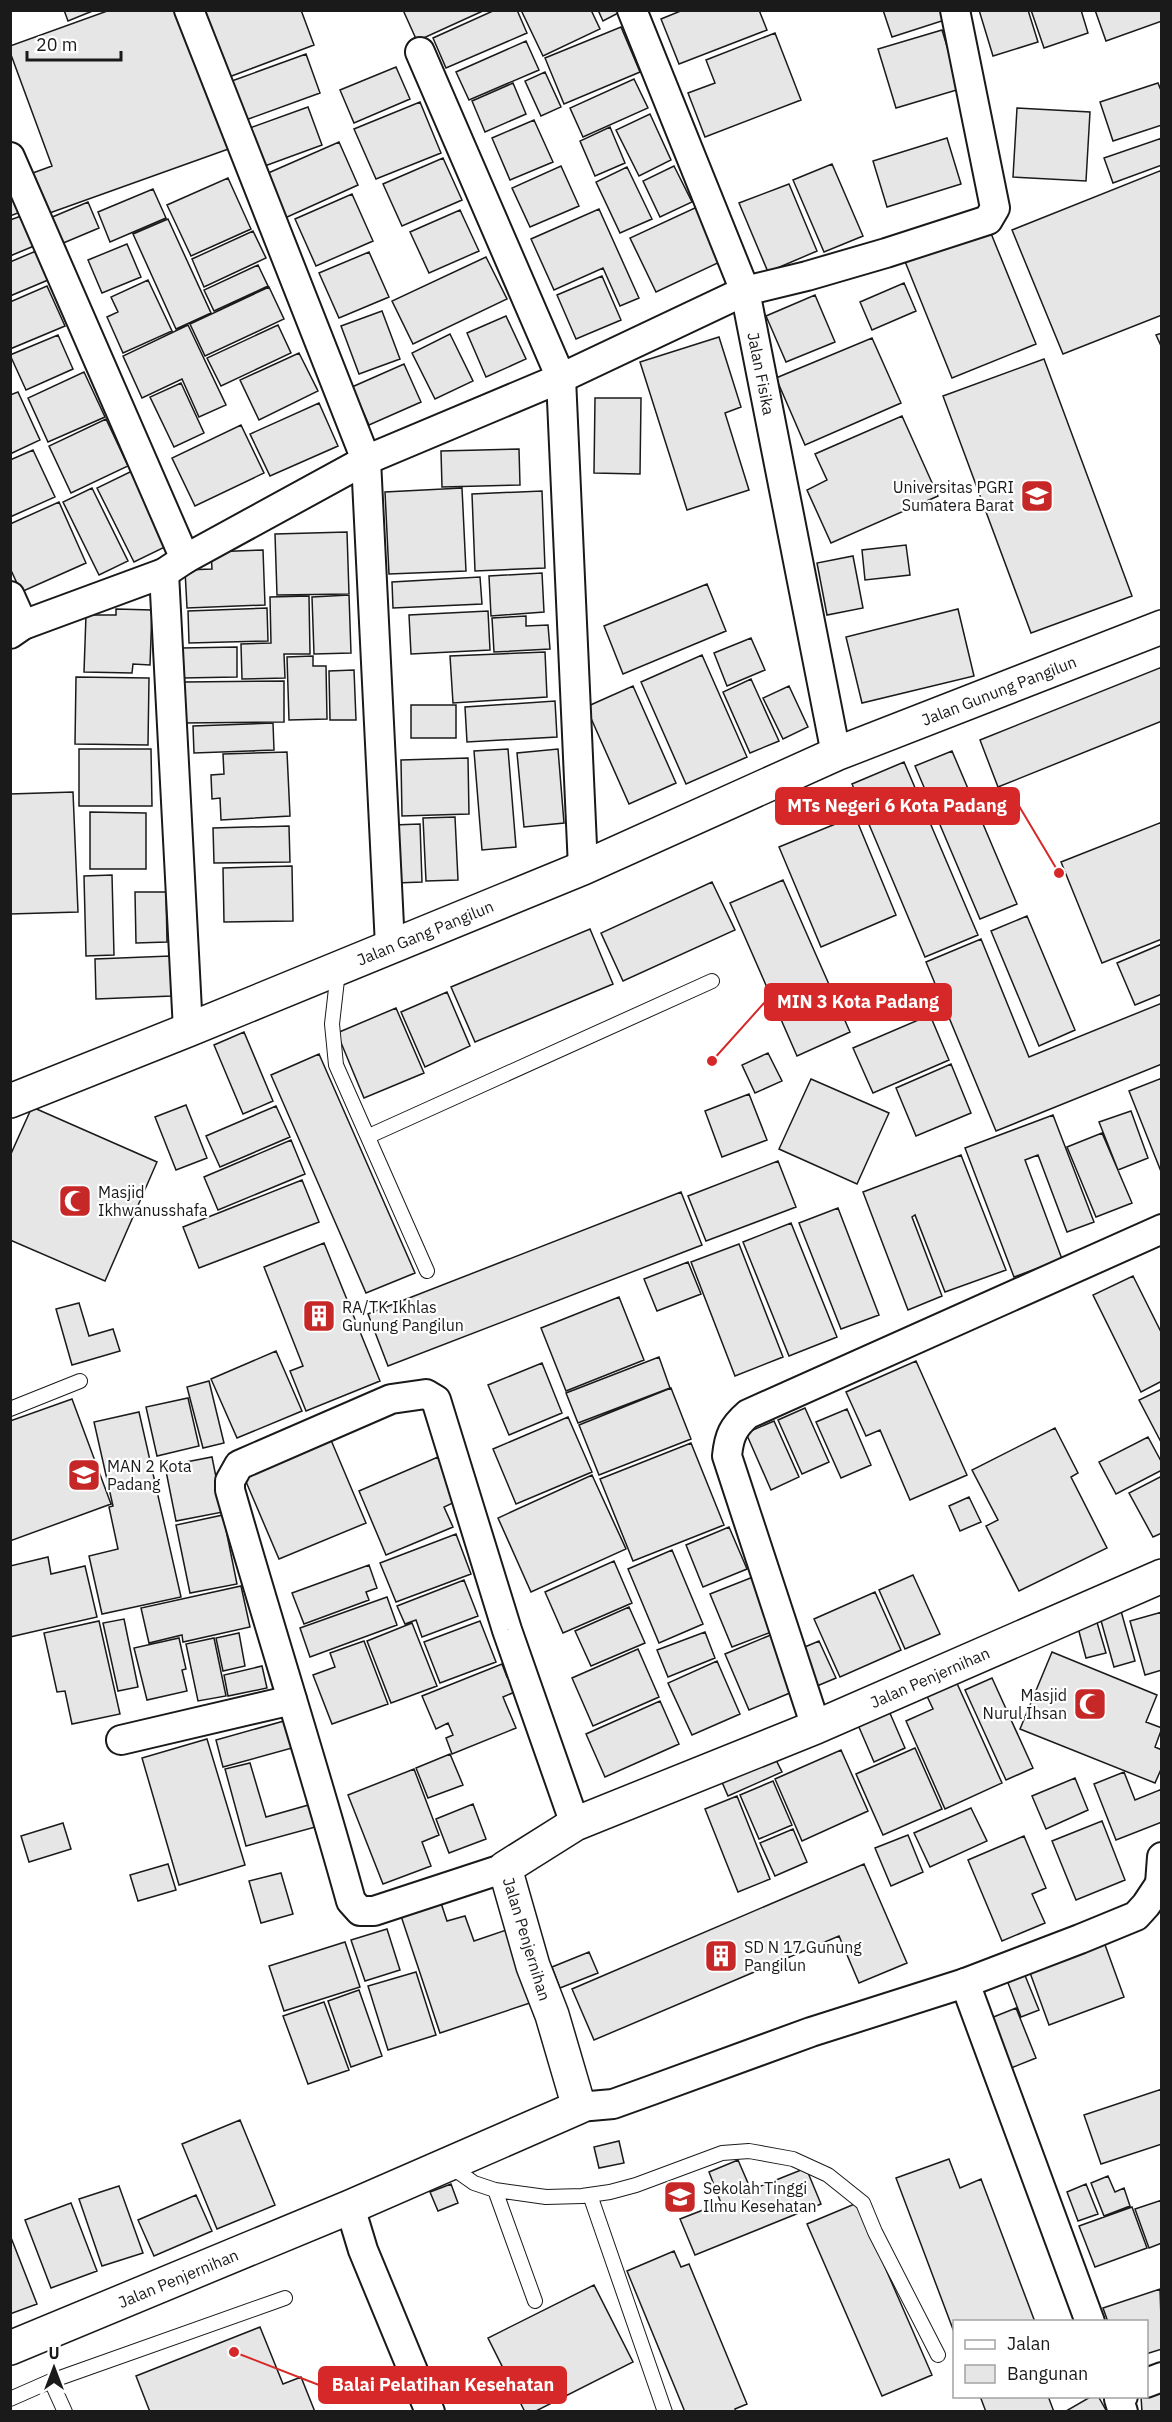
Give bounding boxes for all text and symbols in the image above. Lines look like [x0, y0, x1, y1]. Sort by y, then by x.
scale bar [27, 24, 122, 62]
text: 20 m [36, 33, 78, 56]
street label: Jalan Fisika [743, 330, 779, 417]
place label: Universitas PGRI Sumatera Barat [893, 477, 1014, 515]
school or university icon: Universitas PGRI Sumatera Barat [1019, 478, 1055, 514]
street label: Jalan Gunung Pangilun [919, 651, 1079, 730]
callout: MTs Negeri 6 Kota Padang [776, 788, 1019, 824]
text: MTs Negeri 6 Kota Padang [787, 794, 1007, 817]
street label: Jalan Gang Pangilun [354, 896, 496, 970]
callout: MIN 3 Kota Padang [765, 984, 951, 1020]
text: MIN 3 Kota Padang [777, 990, 939, 1013]
place label: Masjid Ikhwanusshafa [98, 1182, 208, 1220]
mosque icon: Masjid Ikhwanusshafa [57, 1183, 93, 1219]
place label: RA/TK Ikhlas Gunung Pangilun [342, 1297, 464, 1335]
building icon: RA/TK Ikhlas Gunung Pangilun [301, 1298, 337, 1334]
place label: MAN 2 Kota Padang [107, 1456, 192, 1494]
school or university icon: MAN 2 Kota Padang [66, 1457, 102, 1493]
street label: Jalan Penjernihan [867, 1642, 993, 1712]
place label: Masjid Nurul Ihsan [983, 1685, 1067, 1723]
mosque icon: Masjid Nurul Ihsan [1072, 1686, 1108, 1722]
street label: Jalan Penjernihan [499, 1875, 555, 2003]
place label: SD N 17 Gunung Pangilun [744, 1937, 862, 1975]
building icon: SD N 17 Gunung Pangilun [703, 1938, 739, 1974]
place label: Sekolah Tinggi Ilmu Kesehatan [703, 2178, 817, 2216]
school or university icon: Sekolah Tinggi Ilmu Kesehatan [662, 2179, 698, 2215]
street label: Jalan Penjernihan [115, 2244, 241, 2312]
legend [953, 2320, 1148, 2398]
text: Jalan [1007, 2332, 1051, 2355]
north arrow [24, 2338, 84, 2398]
text: U [48, 2343, 60, 2363]
text: Bangunan [1007, 2362, 1088, 2385]
callout: Balai Pelatihan Kesehatan [319, 2367, 566, 2403]
text: Balai Pelatihan Kesehatan [332, 2373, 554, 2396]

